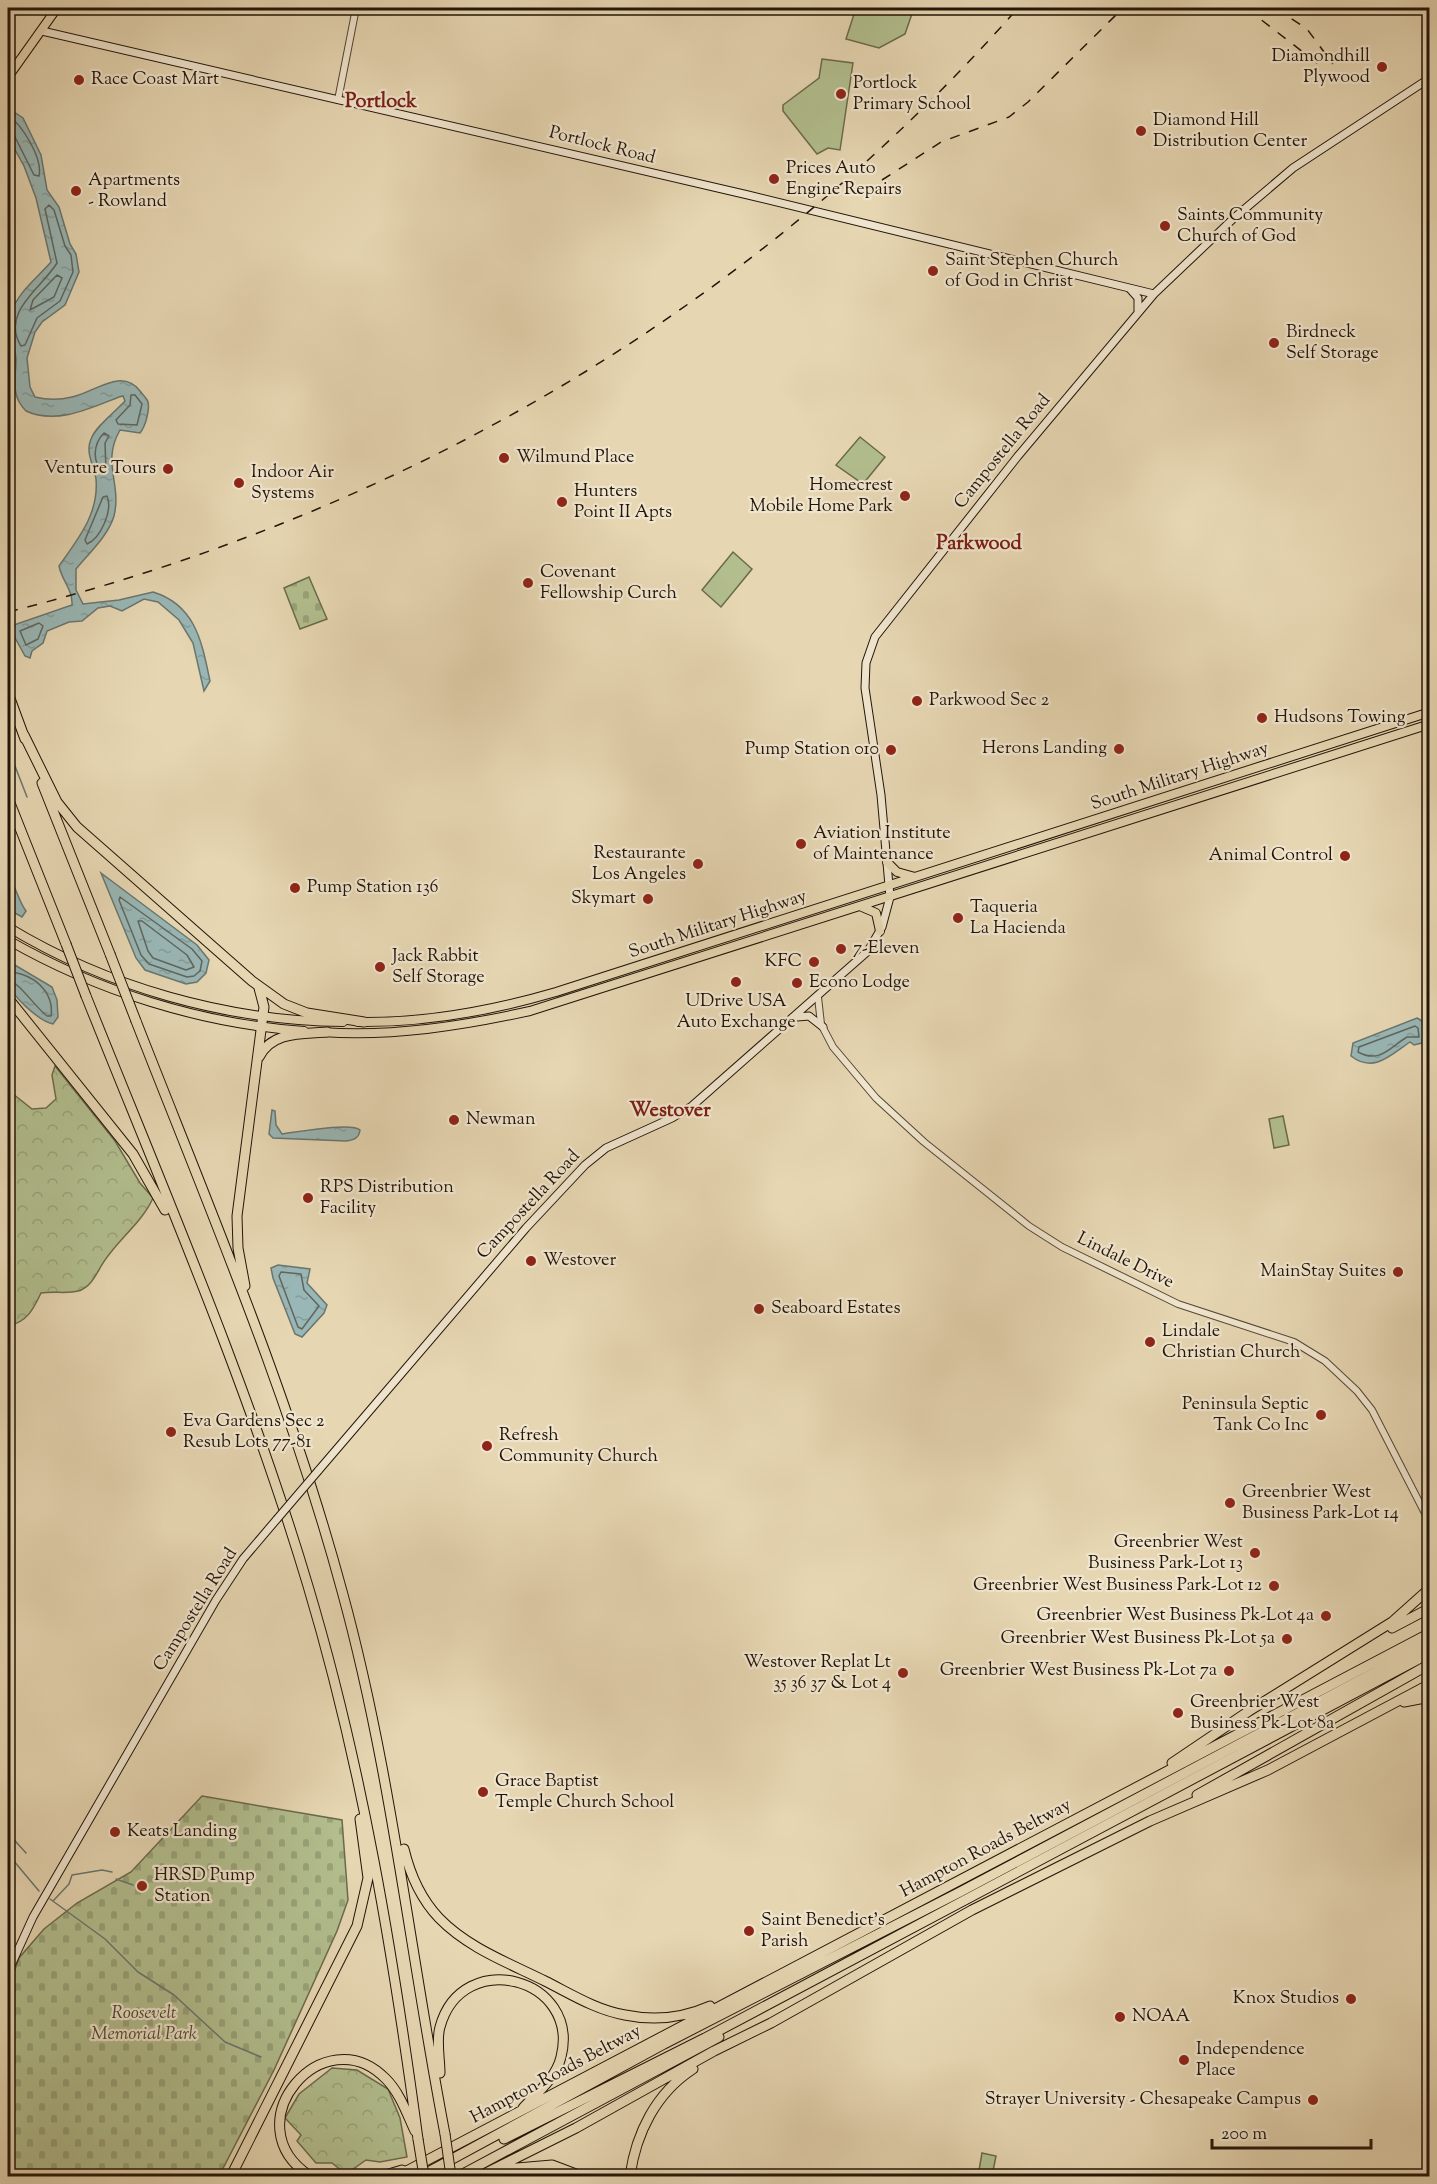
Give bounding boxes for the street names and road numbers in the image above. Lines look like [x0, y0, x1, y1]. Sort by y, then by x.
street label: Portlock Road [546, 120, 658, 172]
street label: Campostella Road [948, 389, 1058, 515]
street label: South Military Highway [1088, 736, 1272, 818]
street label: South Military Highway [626, 884, 810, 966]
street label: Campostella Road [471, 1144, 587, 1266]
street label: Lindale Drive [1072, 1226, 1178, 1296]
street label: Campostella Road [148, 1543, 244, 1677]
street label: Hampton Roads Beltway [896, 1793, 1076, 1905]
street label: Hampton Roads Beltway [466, 2019, 646, 2131]

